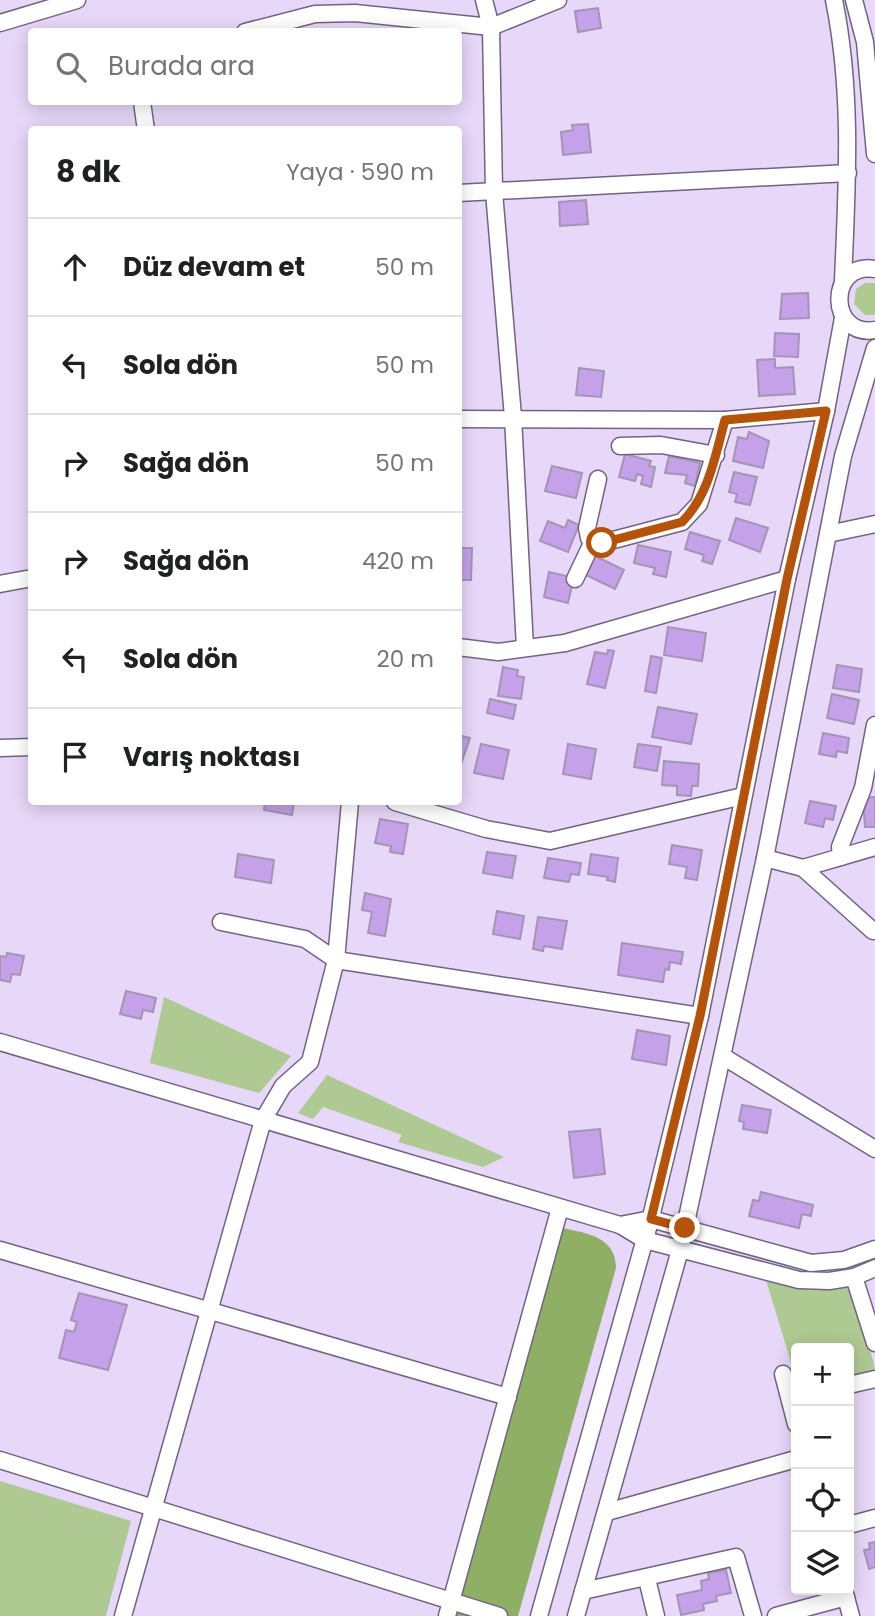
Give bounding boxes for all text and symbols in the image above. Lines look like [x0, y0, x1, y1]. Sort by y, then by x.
search box [28, 28, 462, 105]
icon: search [52, 48, 90, 86]
text: Burada ara [108, 48, 255, 84]
text: 8 dk [56, 150, 121, 193]
text: Yaya · 590 m [286, 156, 434, 188]
icon: ahead [56, 248, 94, 286]
text: Düz devam et [123, 249, 305, 285]
text: 50 m [375, 251, 434, 283]
icon: left [56, 346, 94, 384]
text: Sola dön [123, 347, 238, 383]
text: 50 m [375, 349, 434, 381]
icon: right [56, 444, 94, 482]
text: Sağa dön [123, 445, 249, 481]
text: 50 m [375, 447, 434, 479]
route start [586, 527, 617, 558]
icon: right [56, 542, 94, 580]
text: Sağa dön [123, 543, 249, 579]
text: 420 m [362, 545, 434, 577]
icon: left [56, 640, 94, 678]
text: Sola dön [123, 641, 238, 677]
text: 20 m [376, 643, 434, 675]
icon: arrive [56, 738, 94, 776]
text: Varış noktası [123, 739, 300, 775]
route end [669, 1212, 700, 1243]
map controls [791, 1343, 854, 1595]
button: + [791, 1343, 854, 1406]
button: − [791, 1406, 854, 1469]
button: locate [791, 1469, 854, 1532]
button: layers [791, 1532, 854, 1595]

